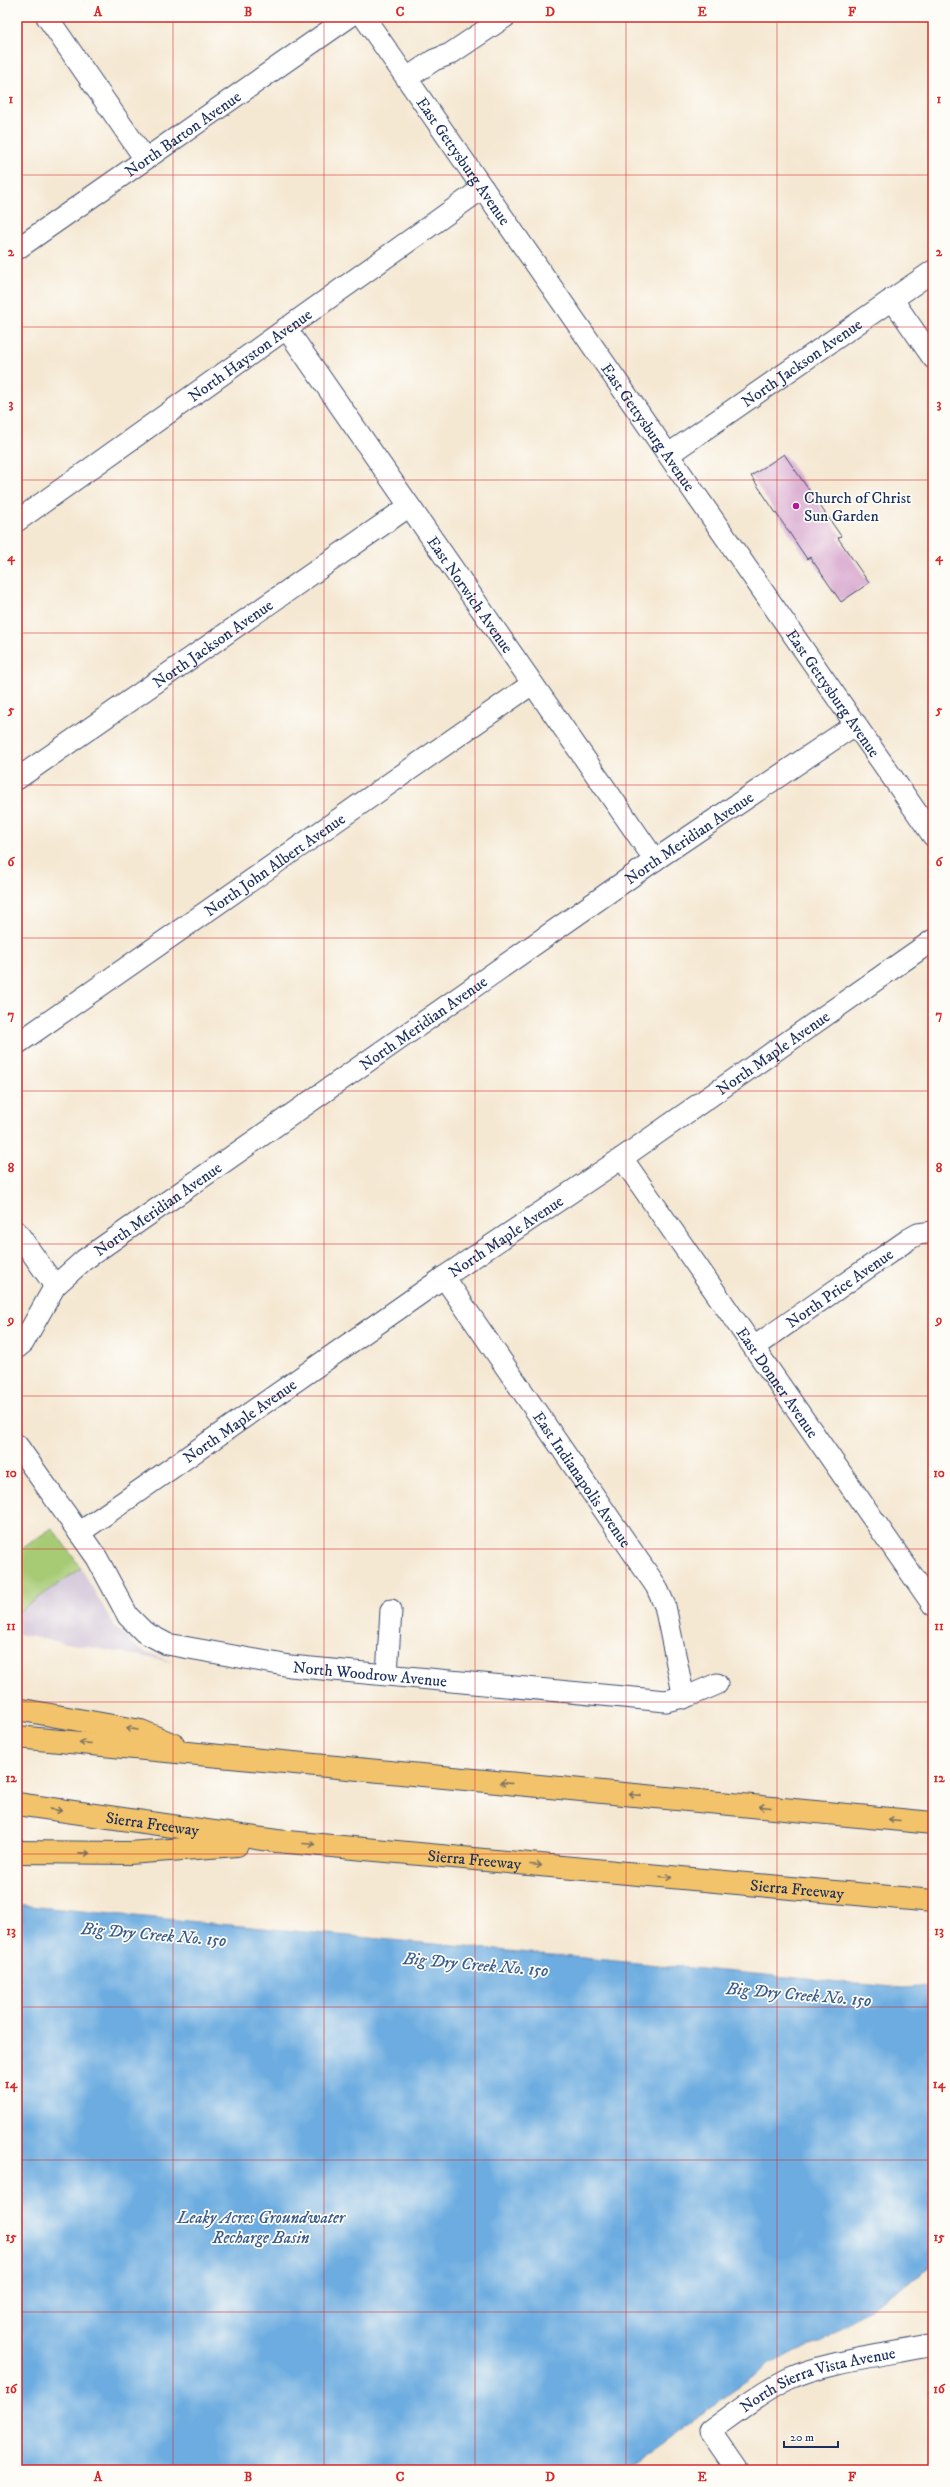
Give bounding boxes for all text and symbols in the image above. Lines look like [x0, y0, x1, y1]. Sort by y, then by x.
text: A [93, 4, 103, 20]
text: B [244, 4, 252, 20]
text: C [396, 4, 405, 20]
text: D [545, 4, 555, 20]
text: E [697, 4, 707, 20]
text: F [848, 4, 857, 20]
street label: North Barton Avenue [121, 86, 245, 182]
text: 1 [9, 91, 14, 107]
text: 1 [937, 91, 942, 107]
street label: East Gettysburg Avenue [412, 93, 515, 230]
text: 2 [8, 244, 15, 260]
text: 2 [936, 244, 943, 260]
street label: North Hayston Avenue [184, 304, 316, 407]
street label: North Jackson Avenue [738, 314, 866, 412]
street label: East Gettysburg Avenue [596, 359, 700, 496]
text: 3 [9, 396, 14, 412]
text: 3 [937, 396, 942, 412]
place label: Church of Christ Sun Garden [804, 488, 911, 526]
marker: Church of Christ Sun Garden [791, 501, 801, 511]
street label: East Norwich Avenue [422, 532, 518, 657]
text: 4 [6, 549, 15, 566]
text: 4 [934, 549, 943, 566]
street label: North Jackson Avenue [149, 595, 277, 693]
street label: East Gettysburg Avenue [781, 626, 884, 762]
text: 5 [7, 702, 15, 718]
text: 5 [935, 702, 943, 718]
street label: North Meridian Avenue [621, 787, 758, 889]
street label: North John Albert Avenue [201, 809, 349, 921]
text: 6 [8, 854, 16, 870]
text: 6 [936, 854, 944, 870]
street label: North Meridian Avenue [356, 972, 492, 1075]
street label: North Maple Avenue [713, 1006, 834, 1100]
text: 7 [8, 1007, 15, 1023]
text: 7 [936, 1007, 943, 1023]
street label: North Meridian Avenue [90, 1157, 226, 1261]
text: 8 [8, 1160, 15, 1176]
text: 8 [936, 1160, 943, 1176]
street label: North Maple Avenue [445, 1191, 568, 1282]
street label: North Price Avenue [783, 1244, 898, 1333]
text: 9 [7, 1312, 14, 1328]
text: 9 [935, 1312, 942, 1328]
street label: East Donner Avenue [732, 1323, 823, 1442]
street label: North Maple Avenue [180, 1374, 301, 1468]
street label: East Indianapolis Avenue [528, 1408, 636, 1552]
text: 10 [5, 1465, 17, 1481]
text: 10 [933, 1465, 945, 1481]
text: 11 [6, 1618, 16, 1634]
text: 11 [934, 1618, 944, 1634]
street label: North Woodrow Avenue [292, 1657, 448, 1692]
one-way arrow [125, 1725, 138, 1733]
one-way arrow [79, 1740, 92, 1747]
text: 12 [5, 1770, 17, 1786]
text: 12 [933, 1770, 945, 1786]
one-way arrow [500, 1779, 513, 1786]
one-way arrow [629, 1791, 642, 1799]
one-way arrow [759, 1804, 772, 1811]
one-way arrow [49, 1806, 62, 1814]
street label: Sierra Freeway [105, 1808, 201, 1841]
one-way arrow [888, 1816, 901, 1823]
one-way arrow [302, 1841, 315, 1848]
street label: Sierra Freeway [427, 1846, 523, 1874]
one-way arrow [77, 1849, 90, 1857]
one-way arrow [529, 1862, 542, 1869]
one-way arrow [659, 1873, 672, 1881]
street label: Sierra Freeway [749, 1875, 845, 1904]
water label: Big Dry Creek No. 150 [79, 1918, 228, 1952]
text: 13 [6, 1923, 16, 1939]
text: 13 [934, 1923, 944, 1939]
water label: Big Dry Creek No. 150 [401, 1948, 550, 1982]
water label: Big Dry Creek No. 150 [724, 1978, 873, 2012]
text: 14 [5, 2076, 18, 2093]
text: 14 [933, 2076, 946, 2093]
water label: Leaky Acres Groundwater Recharge Basin [176, 2207, 347, 2249]
text: 15 [5, 2229, 17, 2245]
text: 15 [933, 2229, 945, 2245]
street label: North Sierra Vista Avenue [736, 2343, 897, 2417]
text: 16 [5, 2381, 18, 2397]
text: 16 [933, 2381, 946, 2397]
scale bar [784, 2423, 838, 2449]
text: 20 m [790, 2430, 814, 2445]
text: A [93, 2469, 103, 2485]
text: B [244, 2469, 252, 2485]
text: C [396, 2469, 405, 2485]
text: D [545, 2469, 555, 2485]
text: E [697, 2469, 707, 2485]
text: F [848, 2469, 857, 2485]

